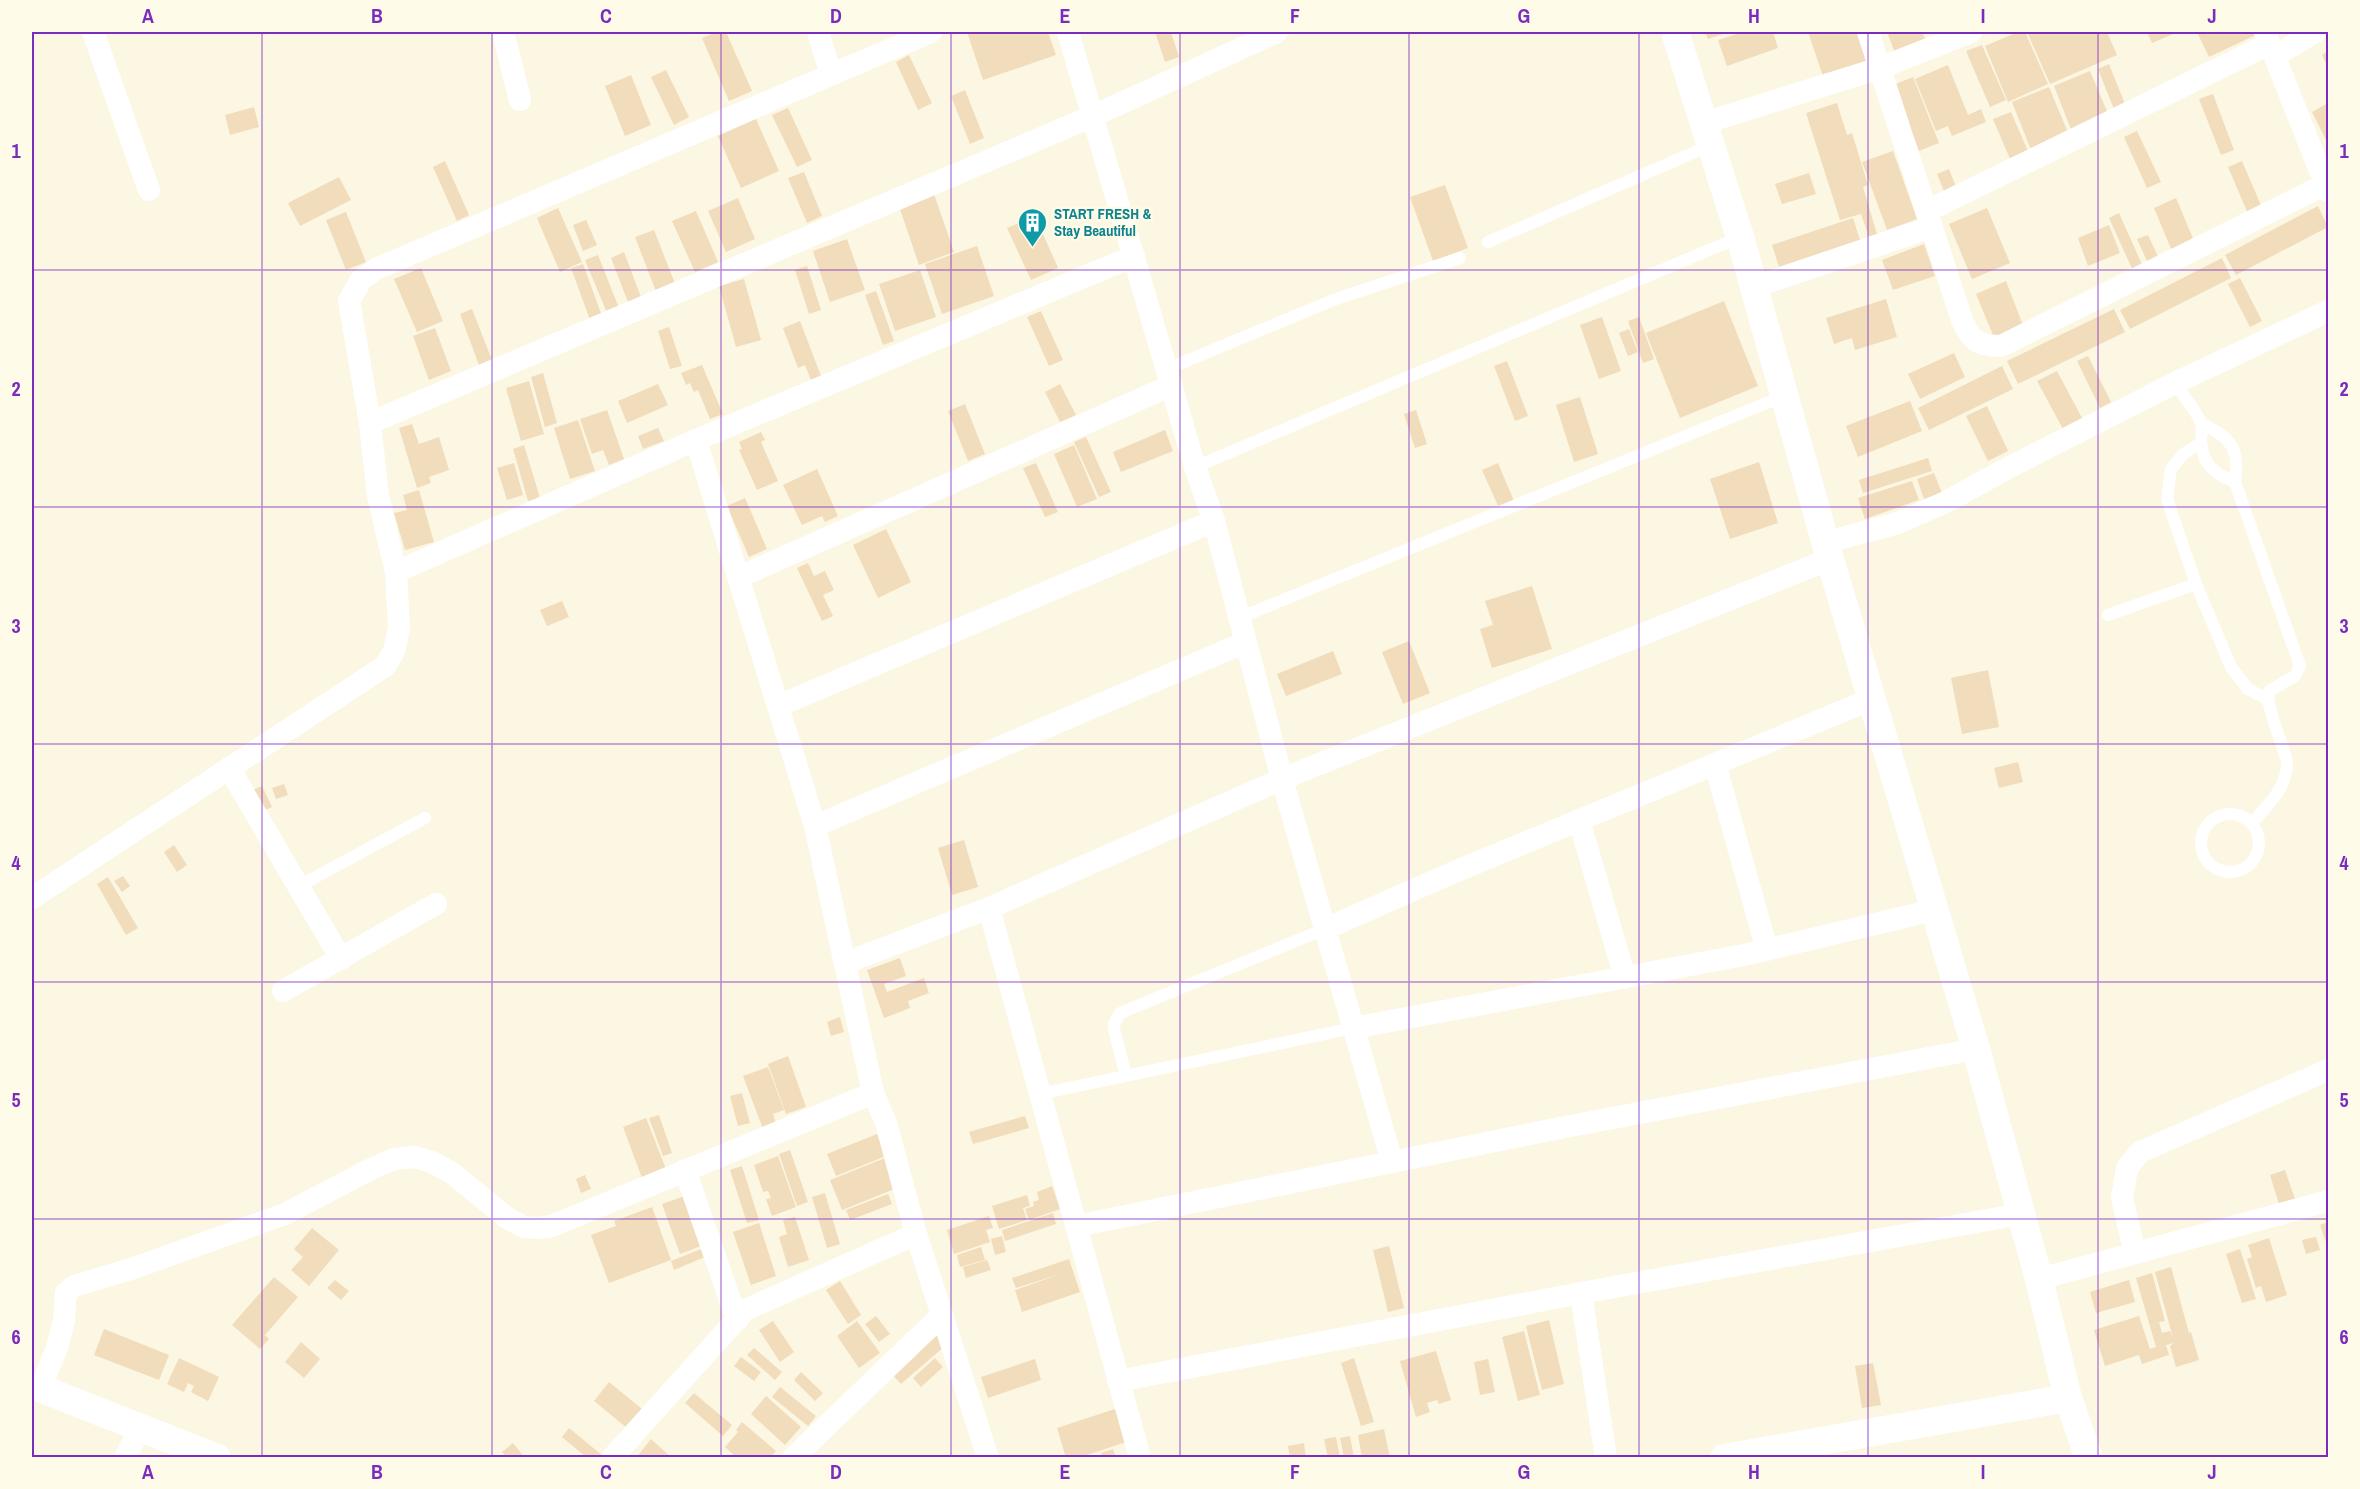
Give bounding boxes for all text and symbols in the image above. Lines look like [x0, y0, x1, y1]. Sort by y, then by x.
text: A [142, 2, 154, 29]
text: B [371, 2, 383, 29]
text: C [600, 2, 612, 29]
text: D [830, 2, 842, 29]
text: E [1060, 2, 1071, 29]
text: F [1290, 2, 1300, 29]
text: G [1518, 2, 1530, 29]
text: H [1748, 2, 1760, 29]
text: I [1981, 2, 1985, 29]
text: J [2207, 2, 2217, 29]
text: 1 [11, 137, 21, 164]
text: 1 [2339, 137, 2349, 164]
place label: START FRESH & Stay Beautiful [1054, 203, 1152, 241]
building icon: START FRESH & Stay Beautiful [1017, 206, 1049, 248]
text: 2 [11, 375, 21, 402]
text: 2 [2339, 375, 2349, 402]
text: 3 [11, 612, 21, 639]
text: 3 [2339, 612, 2349, 639]
text: 4 [11, 849, 21, 876]
text: 4 [2339, 849, 2349, 876]
text: 5 [11, 1086, 21, 1113]
text: 5 [2339, 1086, 2349, 1113]
text: 6 [11, 1323, 21, 1350]
text: 6 [2339, 1323, 2349, 1350]
text: A [142, 1458, 154, 1485]
text: B [371, 1458, 383, 1485]
text: C [600, 1458, 612, 1485]
text: D [830, 1458, 842, 1485]
text: E [1060, 1458, 1071, 1485]
text: F [1290, 1458, 1300, 1485]
text: G [1518, 1458, 1530, 1485]
text: H [1748, 1458, 1760, 1485]
text: I [1981, 1458, 1985, 1485]
text: J [2207, 1458, 2217, 1485]

